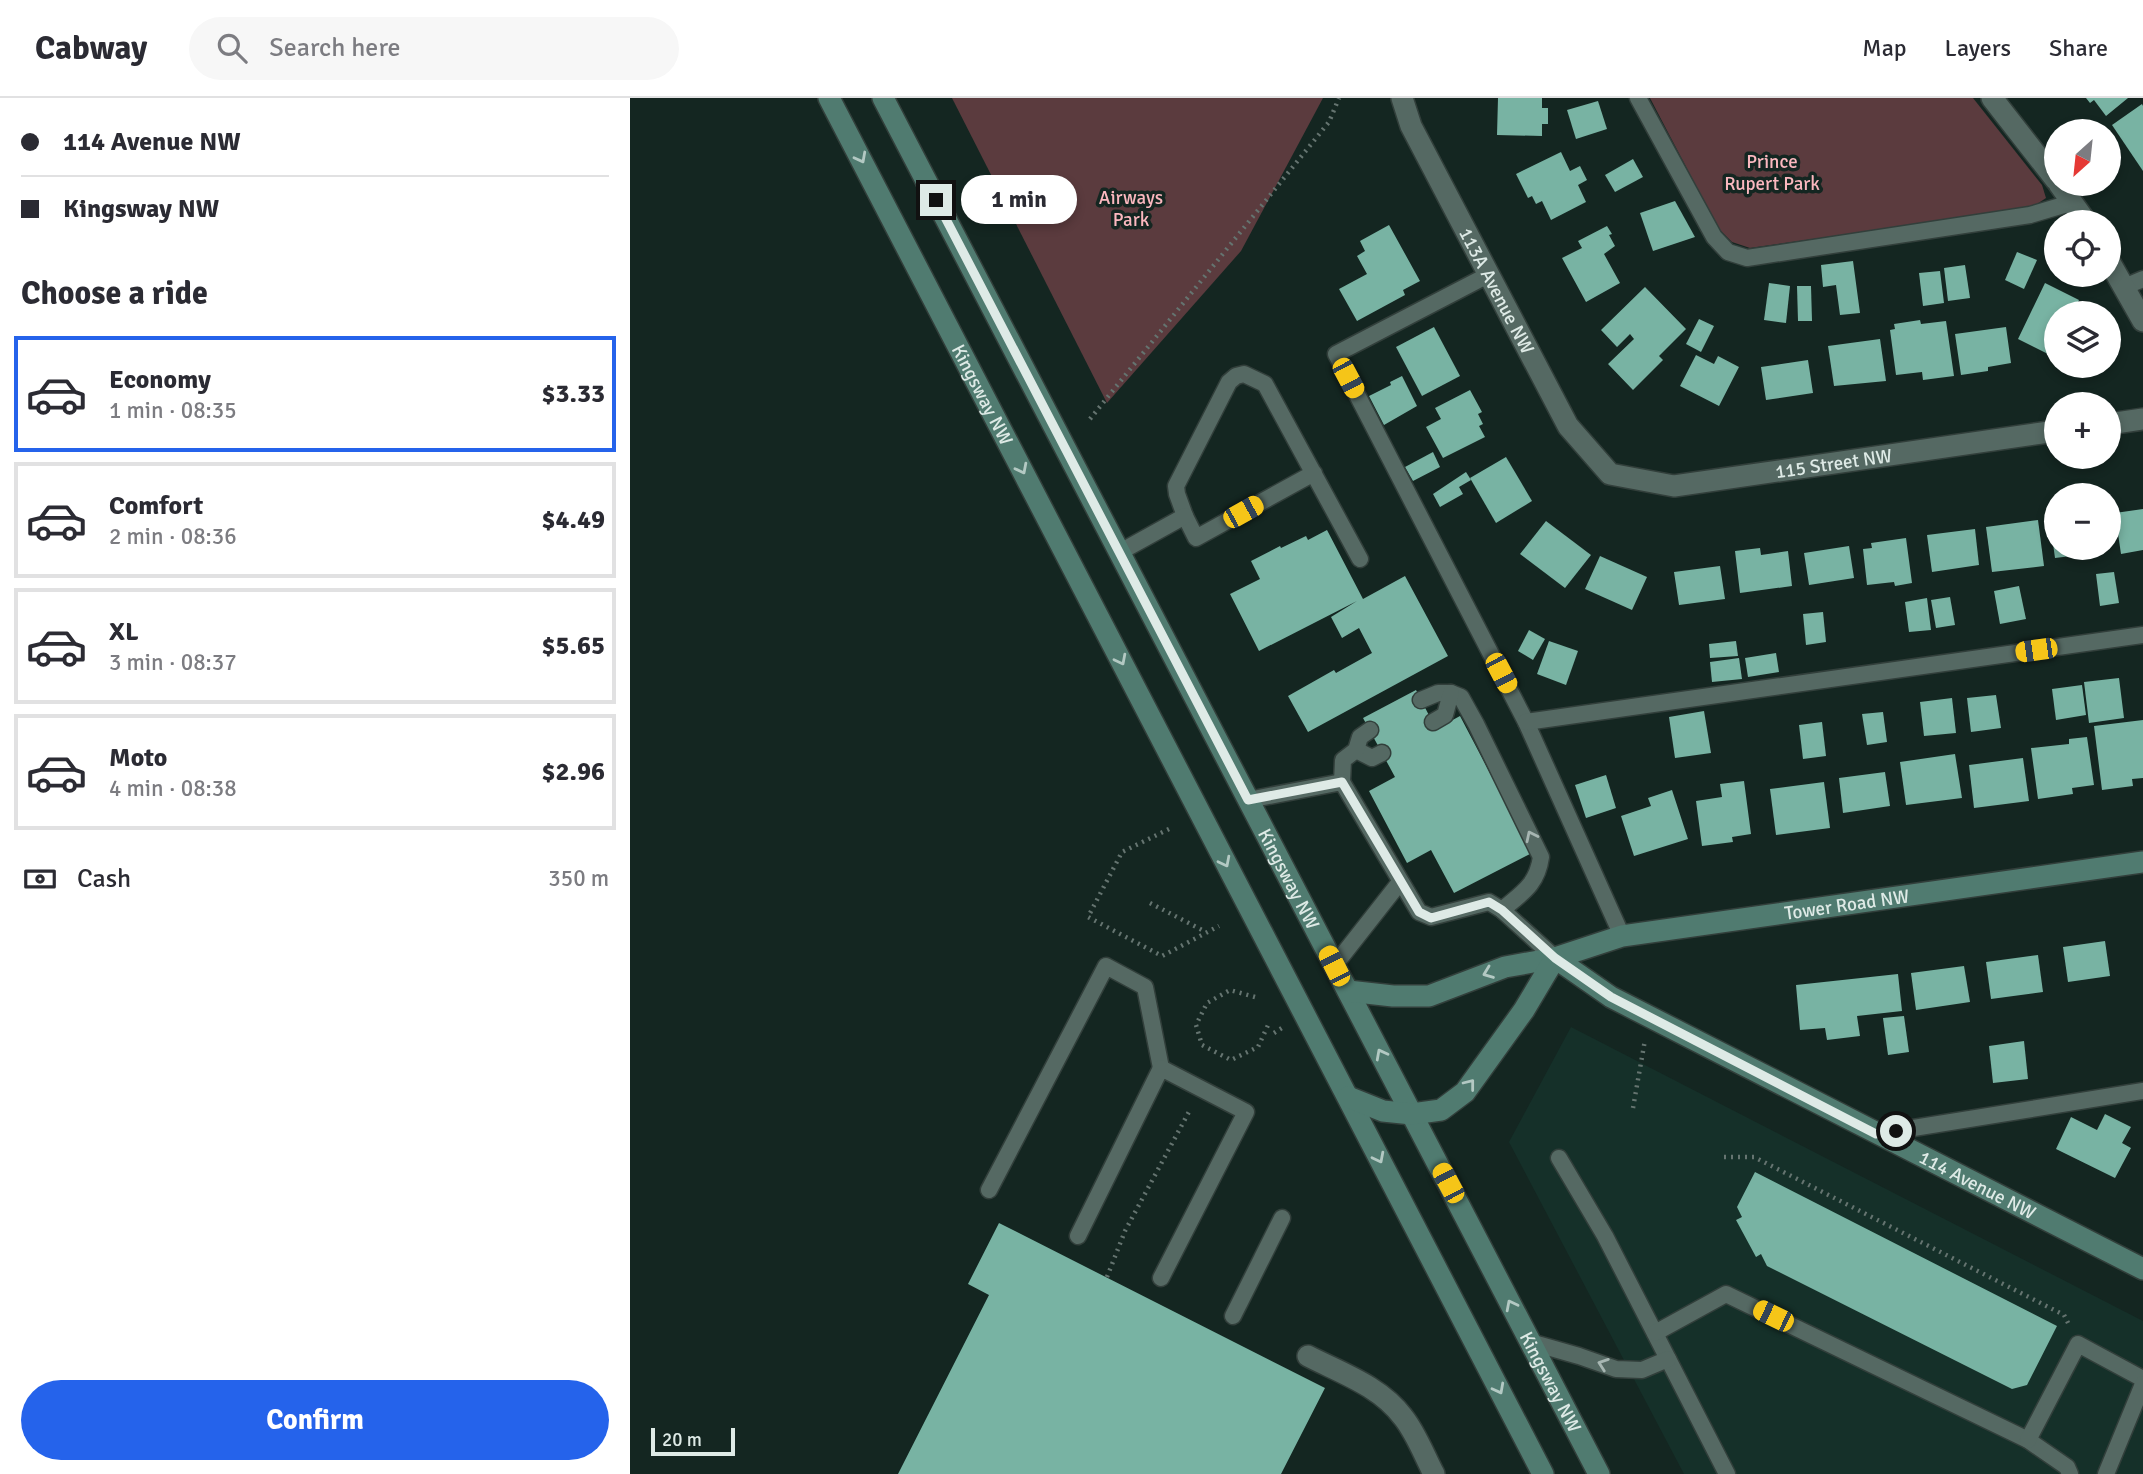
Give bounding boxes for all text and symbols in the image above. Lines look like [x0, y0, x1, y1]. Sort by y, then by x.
search box [189, 17, 679, 80]
text: Cabway [35, 28, 147, 69]
icon: search [213, 29, 251, 67]
text: Search here [269, 32, 400, 64]
text: Map [1862, 33, 1907, 63]
text: Layers [1945, 33, 2011, 63]
text: Share [2049, 33, 2108, 63]
north arrow [2044, 119, 2121, 196]
map controls [2044, 119, 2121, 560]
text: 114 Avenue NW [63, 126, 241, 158]
park label: Prince Rupert Park [1724, 150, 1820, 196]
one-way arrow [853, 151, 866, 164]
callout: 1 min [960, 176, 1076, 224]
route end [920, 184, 952, 216]
text: 1 min [991, 185, 1047, 214]
park label: Airways Park [1099, 186, 1163, 232]
text: Kingsway NW [63, 193, 219, 225]
button: locate [2044, 210, 2121, 287]
street label: 113A Avenue NW [1453, 224, 1539, 358]
text: Choose a ride [21, 274, 208, 313]
button: layers [2044, 301, 2121, 378]
street label: Kingsway NW [946, 340, 1018, 449]
car [1329, 355, 1368, 401]
icon: car [25, 363, 88, 426]
text: Economy [109, 364, 211, 396]
text: $3.33 [541, 378, 605, 410]
button: + [2044, 392, 2121, 469]
text: 1 min · 08:35 [109, 396, 237, 425]
street label: 115 Street NW [1774, 444, 1894, 484]
one-way arrow [1014, 462, 1027, 474]
button: − [2044, 483, 2121, 560]
icon: car [25, 489, 88, 552]
text: Comfort [109, 490, 203, 522]
car [1220, 493, 1267, 531]
text: $4.49 [541, 504, 605, 536]
text: 2 min · 08:36 [109, 522, 237, 551]
icon: car [25, 615, 88, 678]
text: XL [109, 616, 139, 648]
text: $5.65 [541, 630, 605, 662]
car [2014, 637, 2059, 663]
text: 3 min · 08:37 [109, 648, 237, 677]
car [1482, 650, 1521, 696]
one-way arrow [1112, 653, 1126, 665]
icon: car [25, 741, 88, 804]
text: Moto [109, 742, 167, 774]
text: $2.96 [541, 756, 605, 788]
text: 4 min · 08:38 [109, 774, 237, 803]
street label: Kingsway NW [1252, 825, 1324, 934]
one-way arrow [1525, 831, 1539, 843]
one-way arrow [1217, 855, 1231, 867]
icon: cash [21, 860, 59, 898]
text: Cash [77, 863, 131, 895]
text: 350 m [548, 864, 609, 893]
street label: Tower Road NW [1783, 884, 1911, 926]
car [1316, 943, 1353, 989]
one-way arrow [1483, 965, 1495, 979]
one-way arrow [1375, 1049, 1389, 1061]
one-way arrow [1461, 1080, 1474, 1092]
route start [1880, 1115, 1912, 1147]
street label: 114 Avenue NW [1915, 1146, 2039, 1225]
one-way arrow [1371, 1151, 1385, 1163]
car [1429, 1160, 1468, 1206]
car [1750, 1297, 1797, 1335]
one-way arrow [1506, 1300, 1519, 1312]
street label: Kingsway NW [1514, 1328, 1586, 1437]
one-way arrow [1597, 1358, 1609, 1372]
button: Confirm [21, 1380, 609, 1460]
one-way arrow [1491, 1382, 1504, 1395]
scale bar [651, 1425, 735, 1457]
text: 20 m [662, 1428, 702, 1452]

